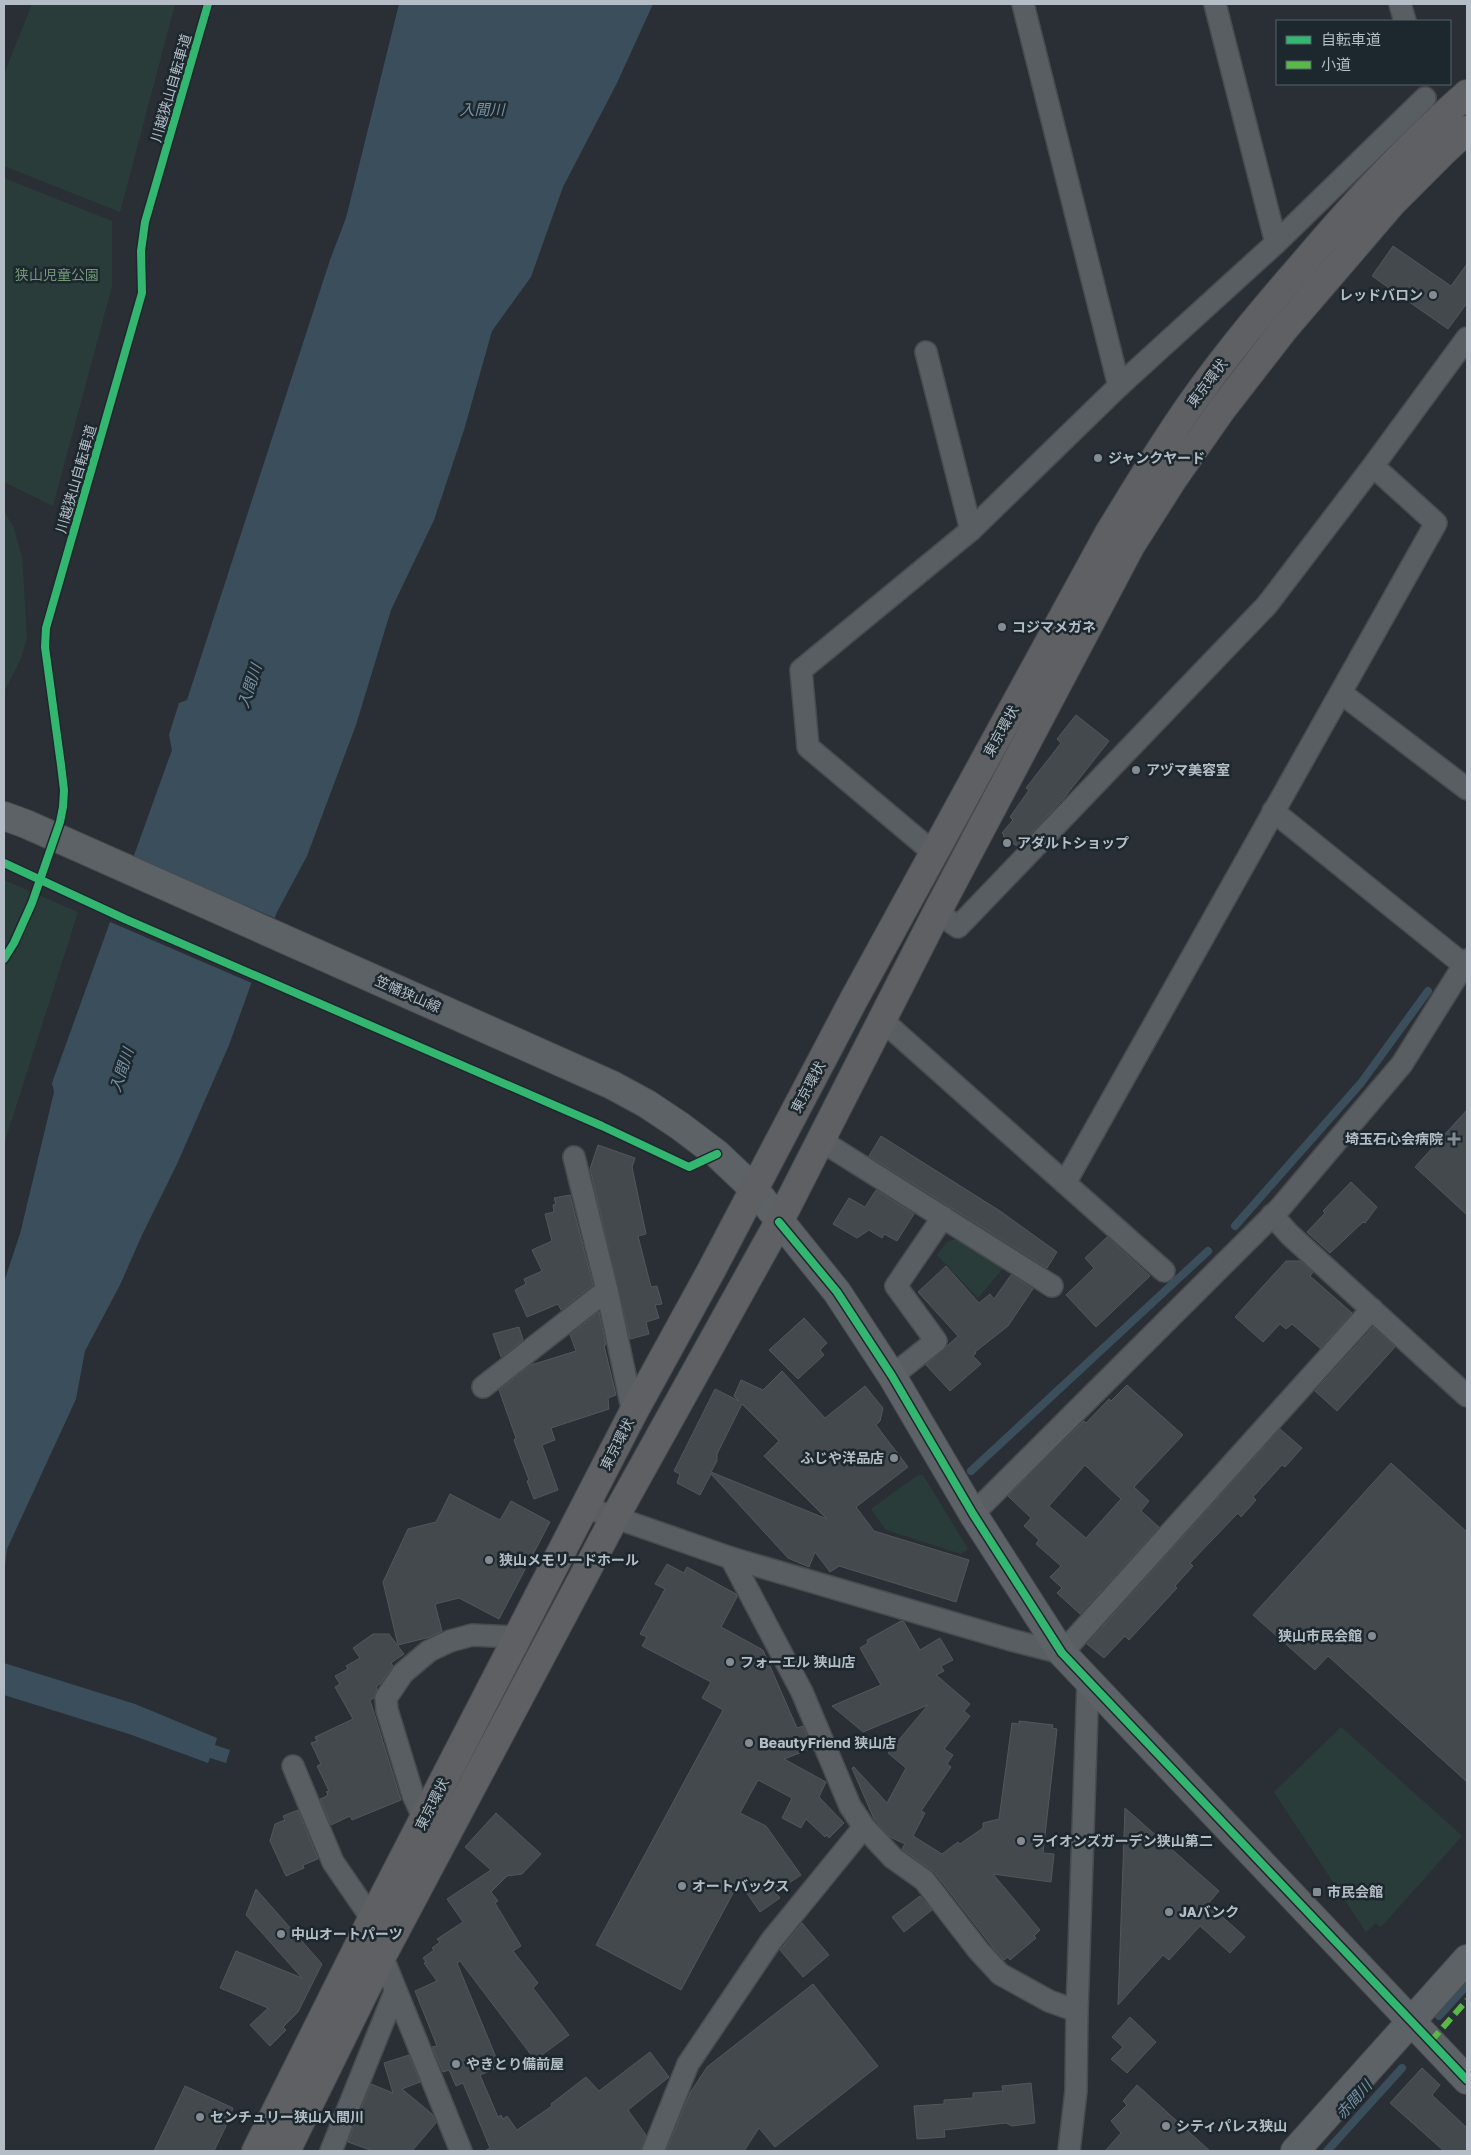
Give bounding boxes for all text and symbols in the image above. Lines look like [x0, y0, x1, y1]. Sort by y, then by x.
legend [1276, 20, 1451, 85]
text: 自転車道 [1321, 30, 1381, 48]
street label: 川越狭山自転車道 [147, 32, 194, 144]
text: 小道 [1321, 55, 1351, 73]
water label: 入間川 [459, 100, 506, 118]
park label: 狭山児童公園 [15, 266, 99, 283]
place label: レッドバロン [1339, 286, 1423, 303]
marker: レッドバロン [1427, 289, 1439, 301]
street label: 東京環状 [1183, 355, 1230, 410]
street label: 川越狭山自転車道 [52, 423, 99, 535]
place label: ジャンクヤード [1108, 449, 1205, 466]
marker: ジャンクヤード [1092, 452, 1104, 464]
place label: コジマメガネ [1012, 618, 1096, 635]
marker: コジマメガネ [996, 621, 1008, 633]
water label: 入間川 [234, 660, 265, 710]
street label: 東京環状 [980, 702, 1022, 759]
place label: アヅマ美容室 [1146, 761, 1230, 778]
marker: アヅマ美容室 [1130, 764, 1142, 776]
place label: アダルトショップ [1017, 834, 1129, 851]
marker: アダルトショップ [1001, 837, 1013, 849]
street label: 笠幡狭山線 [373, 972, 444, 1016]
water label: 入間川 [106, 1044, 137, 1094]
street label: 東京環状 [787, 1058, 828, 1115]
place label: 埼玉石心会病院 [1345, 1130, 1443, 1147]
marker: 埼玉石心会病院 [1447, 1132, 1461, 1146]
street label: 東京環状 [596, 1415, 637, 1473]
place label: ふじや洋品店 [800, 1449, 884, 1466]
marker: ふじや洋品店 [888, 1452, 900, 1464]
place label: 狭山メモリードホール [499, 1551, 639, 1568]
marker: 狭山メモリードホール [483, 1554, 495, 1566]
place label: 狭山市民会館 [1278, 1627, 1362, 1644]
marker: 狭山市民会館 [1366, 1630, 1378, 1642]
place label: フォーエル 狭山店 [740, 1653, 856, 1670]
marker: フォーエル 狭山店 [724, 1656, 736, 1668]
place label: BeautyFriend 狭山店 [759, 1734, 896, 1751]
marker: BeautyFriend 狭山店 [743, 1737, 755, 1749]
street label: 東京環状 [411, 1775, 452, 1833]
place label: ライオンズガーデン狭山第二 [1031, 1832, 1213, 1849]
marker: ライオンズガーデン狭山第二 [1015, 1835, 1027, 1847]
place label: オートバックス [692, 1877, 790, 1894]
marker: オートバックス [676, 1880, 688, 1892]
place label: 市民会館 [1327, 1883, 1383, 1900]
marker: 市民会館 [1311, 1886, 1323, 1898]
place label: JAバンク [1179, 1903, 1239, 1920]
marker: JAバンク [1163, 1906, 1175, 1918]
place label: 中山オートパーツ [291, 1925, 403, 1942]
marker: 中山オートパーツ [275, 1928, 287, 1940]
place label: やきとり備前屋 [466, 2055, 564, 2072]
marker: やきとり備前屋 [450, 2058, 462, 2070]
water label: 赤間川 [1332, 2075, 1376, 2122]
place label: センチュリー狭山入間川 [210, 2108, 364, 2125]
marker: センチュリー狭山入間川 [194, 2111, 206, 2123]
place label: シティパレス狭山 [1176, 2117, 1287, 2134]
marker: シティパレス狭山 [1160, 2120, 1172, 2132]

